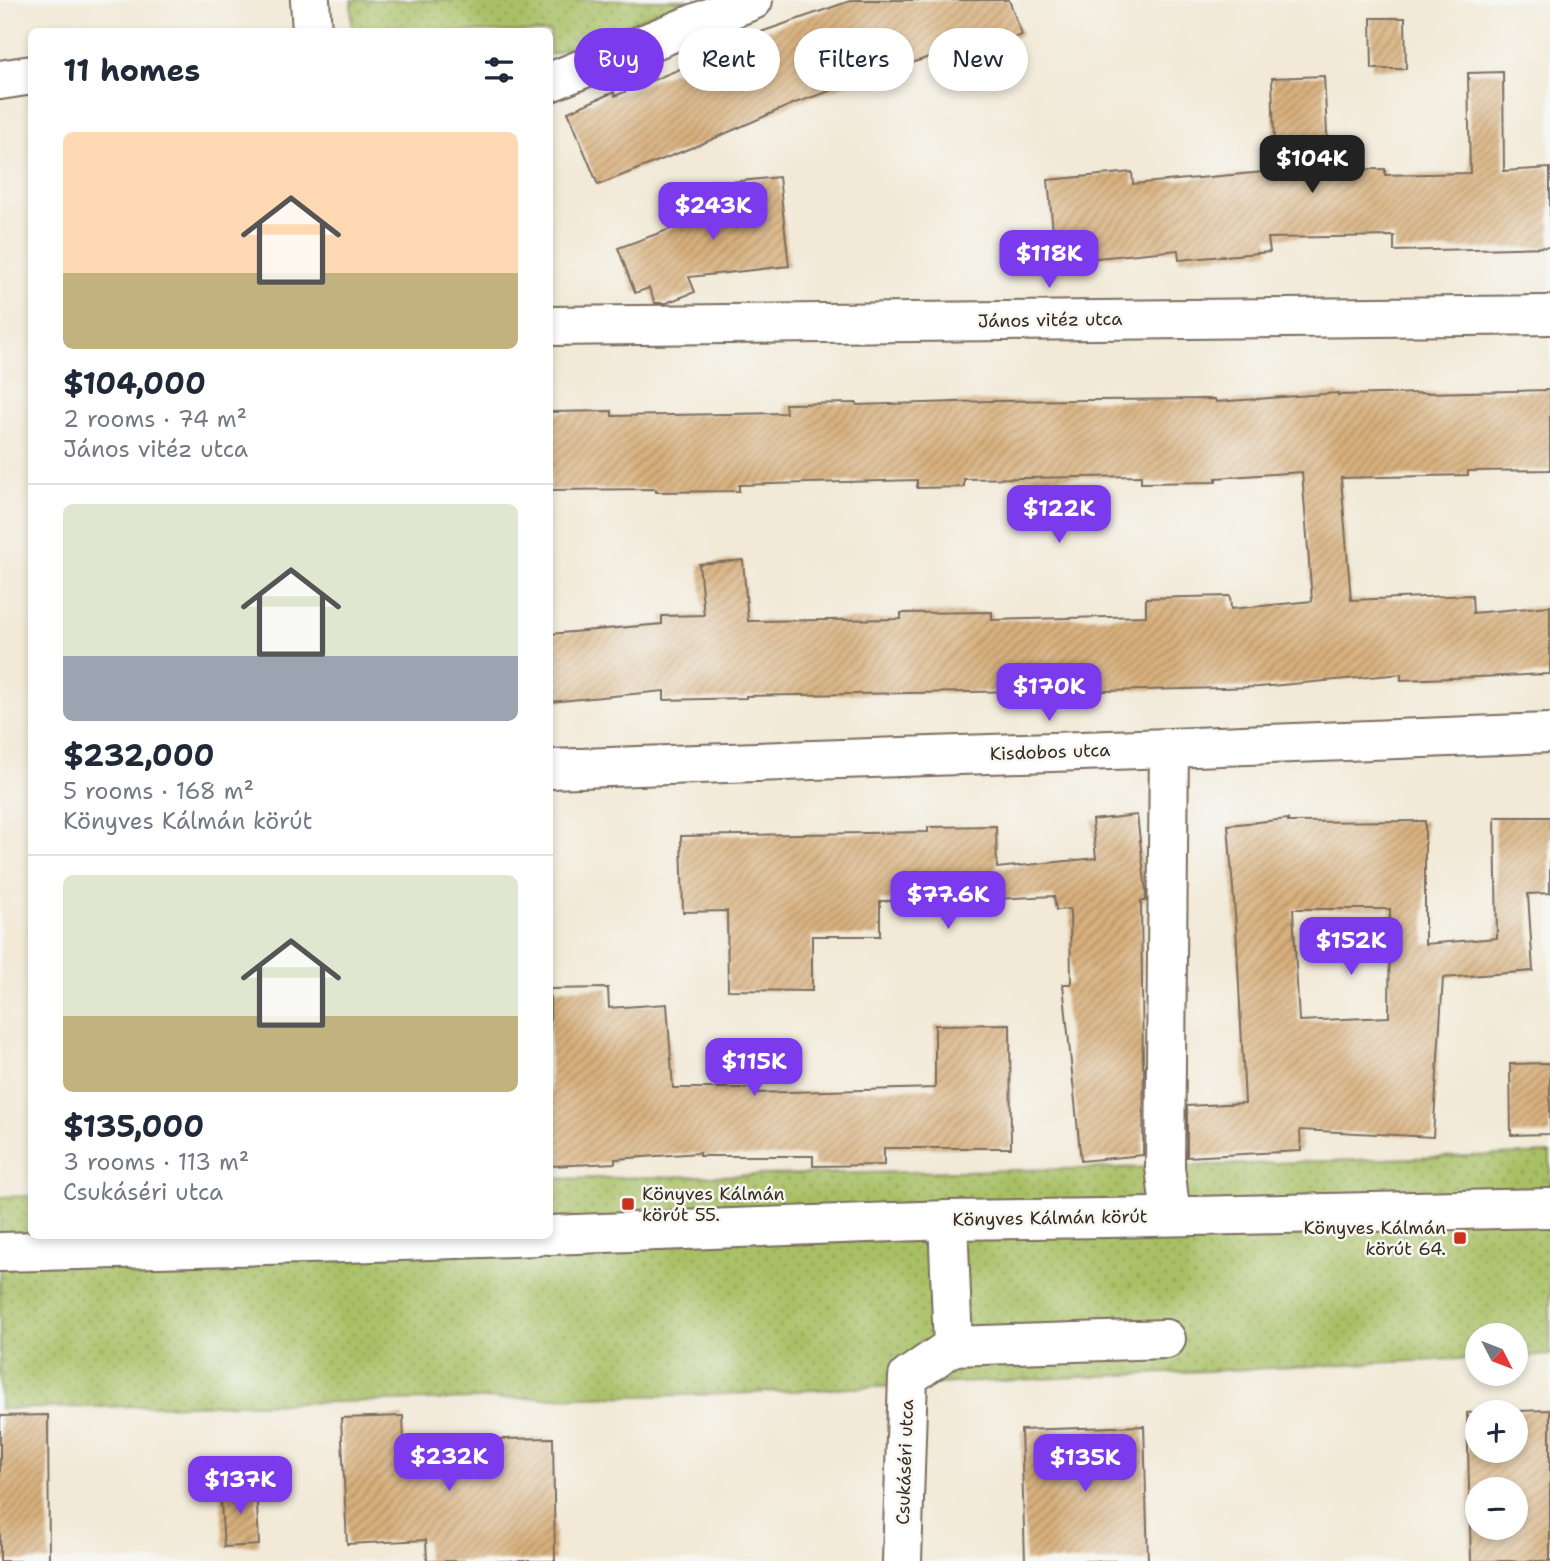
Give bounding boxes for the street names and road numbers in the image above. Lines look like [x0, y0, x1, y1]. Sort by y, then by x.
street label: János vitéz utca [977, 307, 1123, 333]
street label: Kisdobos utca [989, 738, 1111, 766]
street label: Könyves Kálmán körút [952, 1204, 1148, 1232]
street label: Csukáséri utca [891, 1399, 919, 1525]

